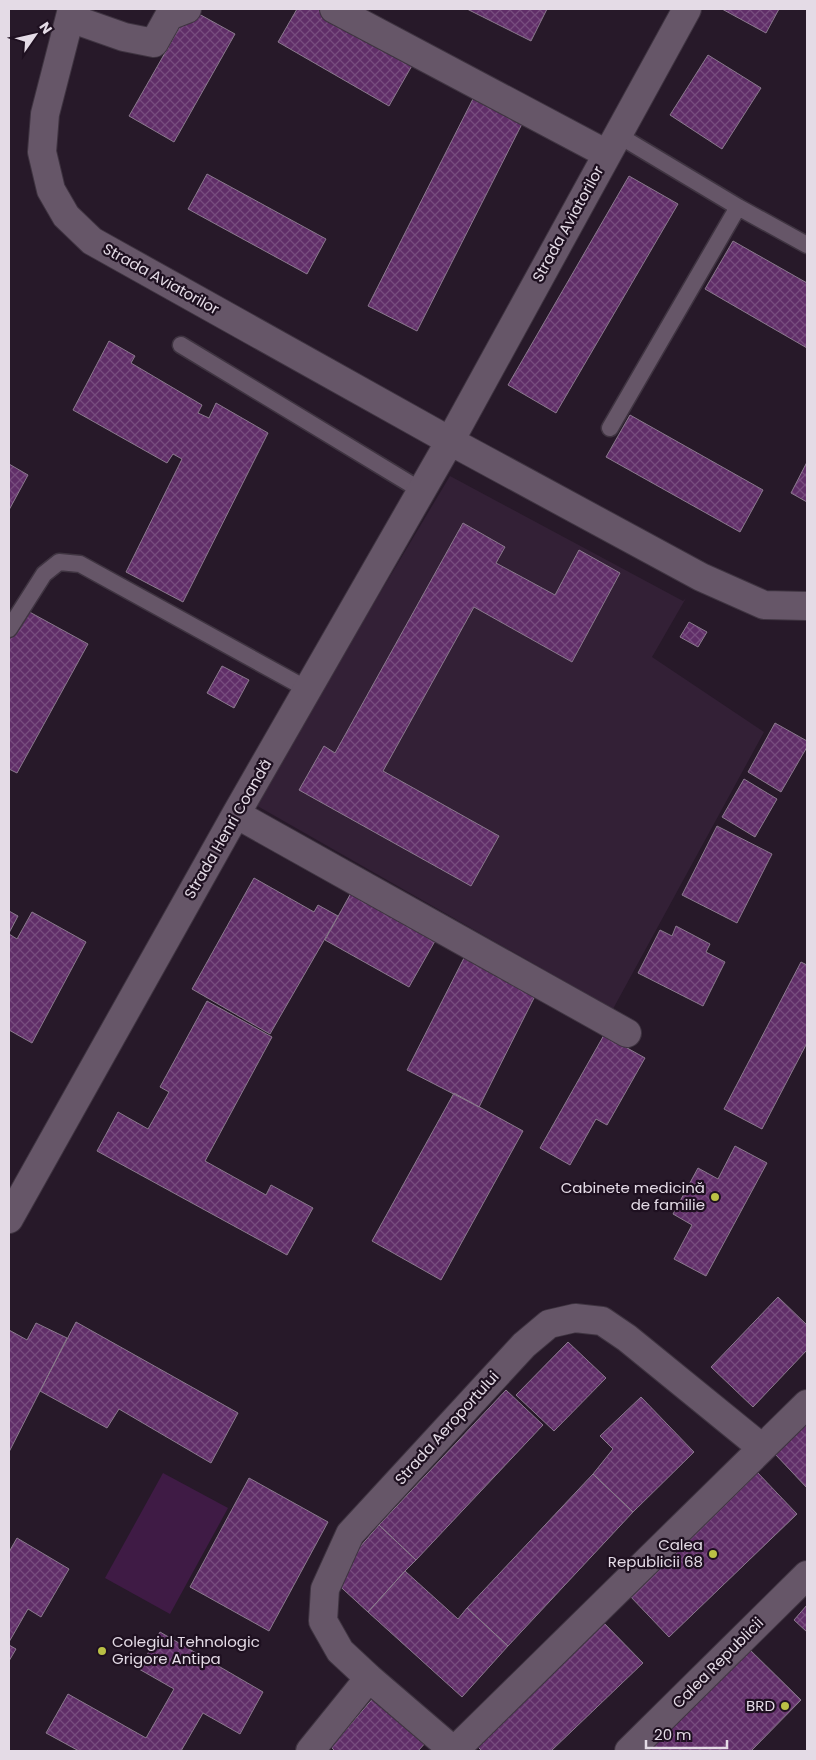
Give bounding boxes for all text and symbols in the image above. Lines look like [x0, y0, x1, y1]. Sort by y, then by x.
north arrow [10, 10, 60, 60]
text: N [35, 18, 57, 38]
street label: Strada Aviatorilor [527, 162, 608, 286]
street label: Strada Aviatorilor [99, 238, 223, 319]
street label: Strada Henri Coandă [179, 755, 276, 902]
place label: Cabinete medicină de familie [561, 1177, 705, 1215]
marker: Cabinete medicină de familie [709, 1191, 721, 1203]
street label: Strada Aeroportului [390, 1366, 503, 1489]
place label: Calea Republicii 68 [608, 1534, 703, 1572]
marker: Calea Republicii 68 [707, 1548, 719, 1560]
street label: Calea Republicii [667, 1612, 768, 1713]
place label: Colegiul Tehnologic Grigore Antipa [112, 1631, 260, 1669]
marker: Colegiul Tehnologic Grigore Antipa [96, 1645, 108, 1657]
place label: BRD [746, 1695, 775, 1716]
marker: BRD [779, 1700, 791, 1712]
scale bar [646, 1718, 727, 1750]
text: 20 m [654, 1724, 692, 1745]

